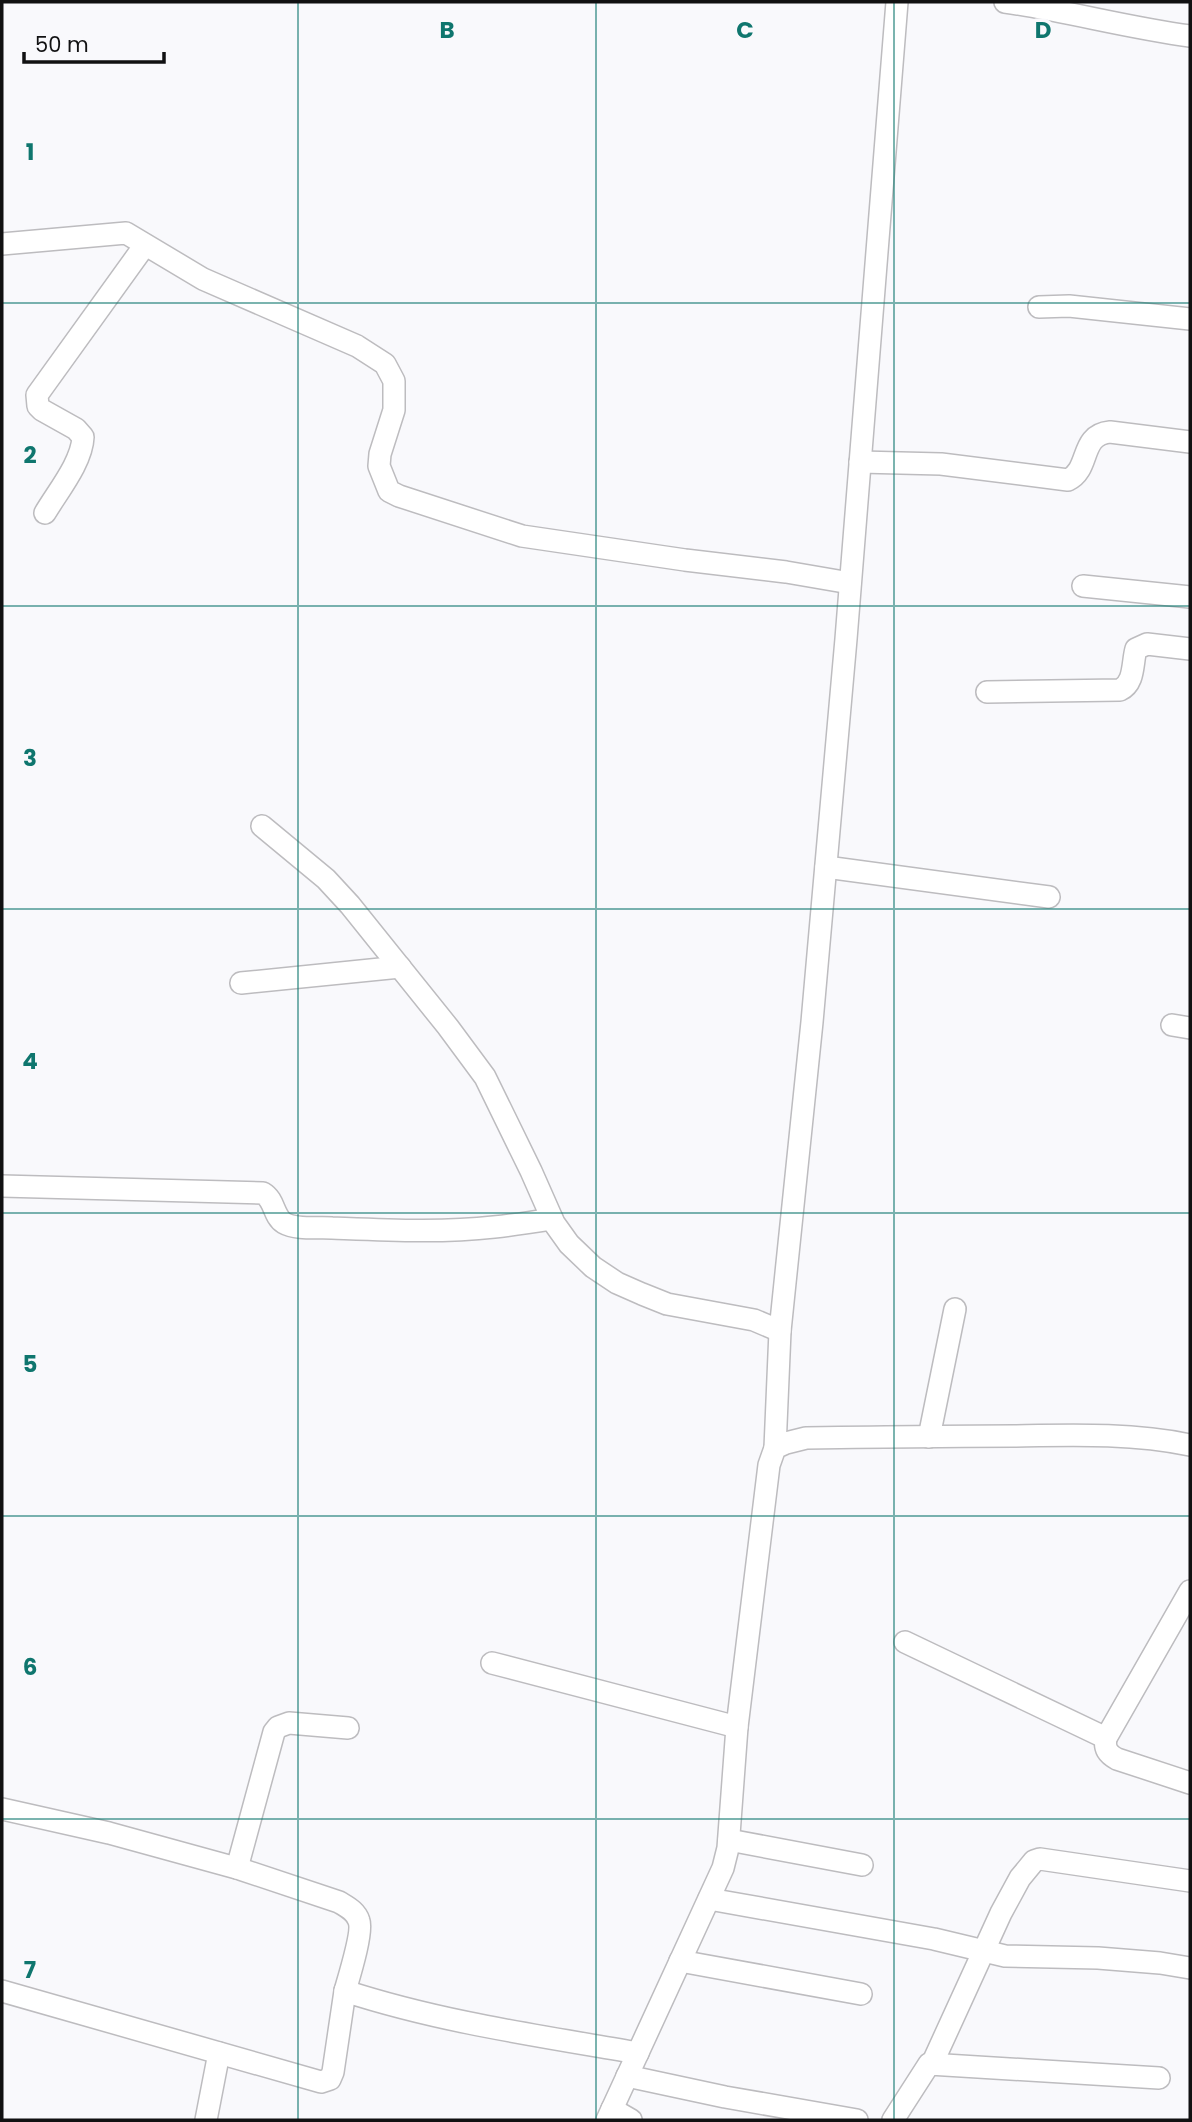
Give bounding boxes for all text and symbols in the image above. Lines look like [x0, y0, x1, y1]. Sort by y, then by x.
text: B [439, 14, 455, 46]
text: C [736, 14, 754, 46]
text: D [1035, 14, 1051, 46]
scale bar [24, 21, 164, 65]
text: 50 m [35, 30, 89, 59]
text: 1 [26, 136, 34, 168]
text: 2 [23, 439, 37, 471]
text: 3 [23, 742, 37, 774]
text: 4 [22, 1045, 38, 1077]
text: 5 [23, 1348, 37, 1380]
text: 6 [23, 1651, 37, 1683]
text: 7 [24, 1954, 36, 1986]

